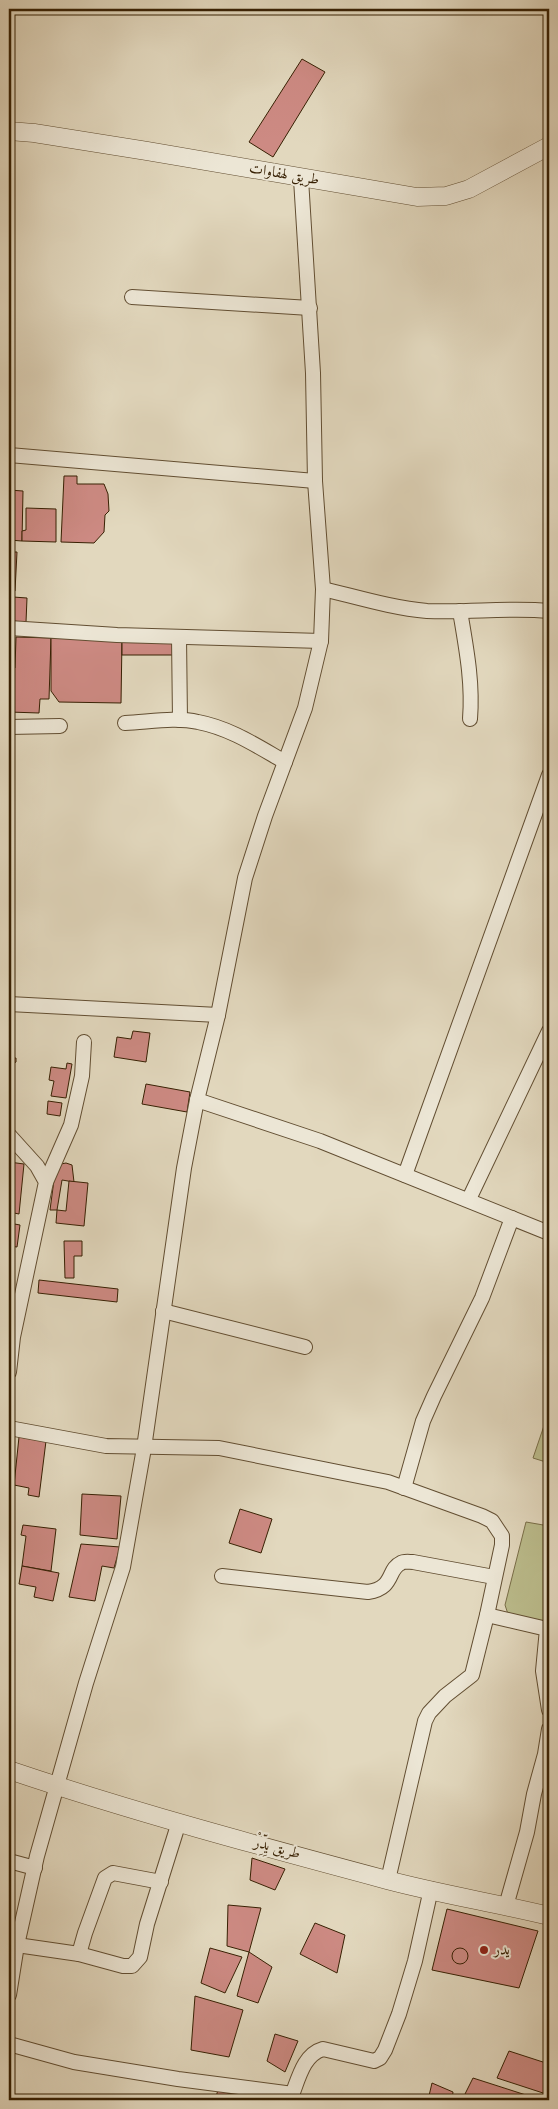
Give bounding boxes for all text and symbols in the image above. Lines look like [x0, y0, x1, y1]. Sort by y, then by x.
street label: طريق لهفاوات [248, 161, 320, 190]
street label: طريق يِدِّرْ [249, 1830, 303, 1866]
place label: يدر [492, 1943, 510, 1958]
marker: يدر [478, 1944, 490, 1956]

